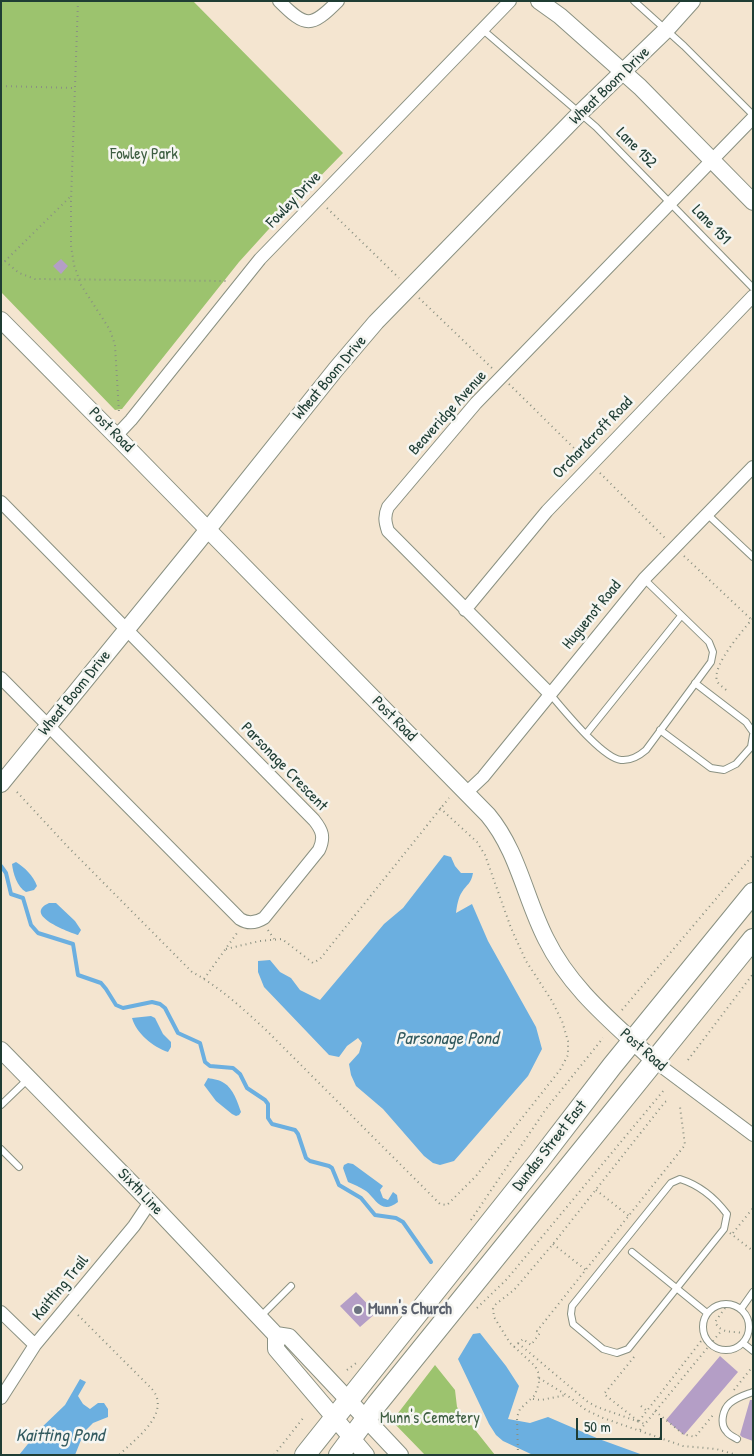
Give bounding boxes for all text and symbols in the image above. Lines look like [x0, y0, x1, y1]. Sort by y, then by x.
street label: Wheat Boom Drive [566, 43, 654, 129]
street label: Lane 152 [612, 124, 660, 172]
park label: Fowley Park [110, 145, 178, 165]
street label: Fowley Drive [262, 168, 326, 232]
street label: Lane 151 [687, 201, 735, 249]
street label: Wheat Boom Drive [289, 332, 371, 424]
street label: Beaveridge Avenue [405, 367, 491, 459]
street label: Orchardcroft Road [549, 393, 637, 483]
street label: Post Road [85, 404, 137, 456]
street label: Huguenot Road [558, 577, 626, 653]
street label: Wheat Boom Drive [35, 647, 115, 739]
street label: Post Road [368, 693, 420, 745]
street label: Parsonage Crescent [237, 719, 331, 815]
street label: Post Road [616, 1024, 670, 1076]
water label: Parsonage Pond [396, 1028, 498, 1050]
street label: Dundas Street East [509, 1097, 591, 1195]
street label: Sixth Line [113, 1165, 167, 1219]
street label: Kaitting Trail [29, 1251, 93, 1325]
place label: Munn's Church [368, 1300, 452, 1320]
marker: Munn's Church [352, 1304, 364, 1316]
scale bar [579, 1408, 665, 1440]
park label: Munn's Cemetery [380, 1409, 480, 1429]
text: 50 m [584, 1416, 611, 1437]
water label: Kaitting Pond [16, 1425, 104, 1447]

